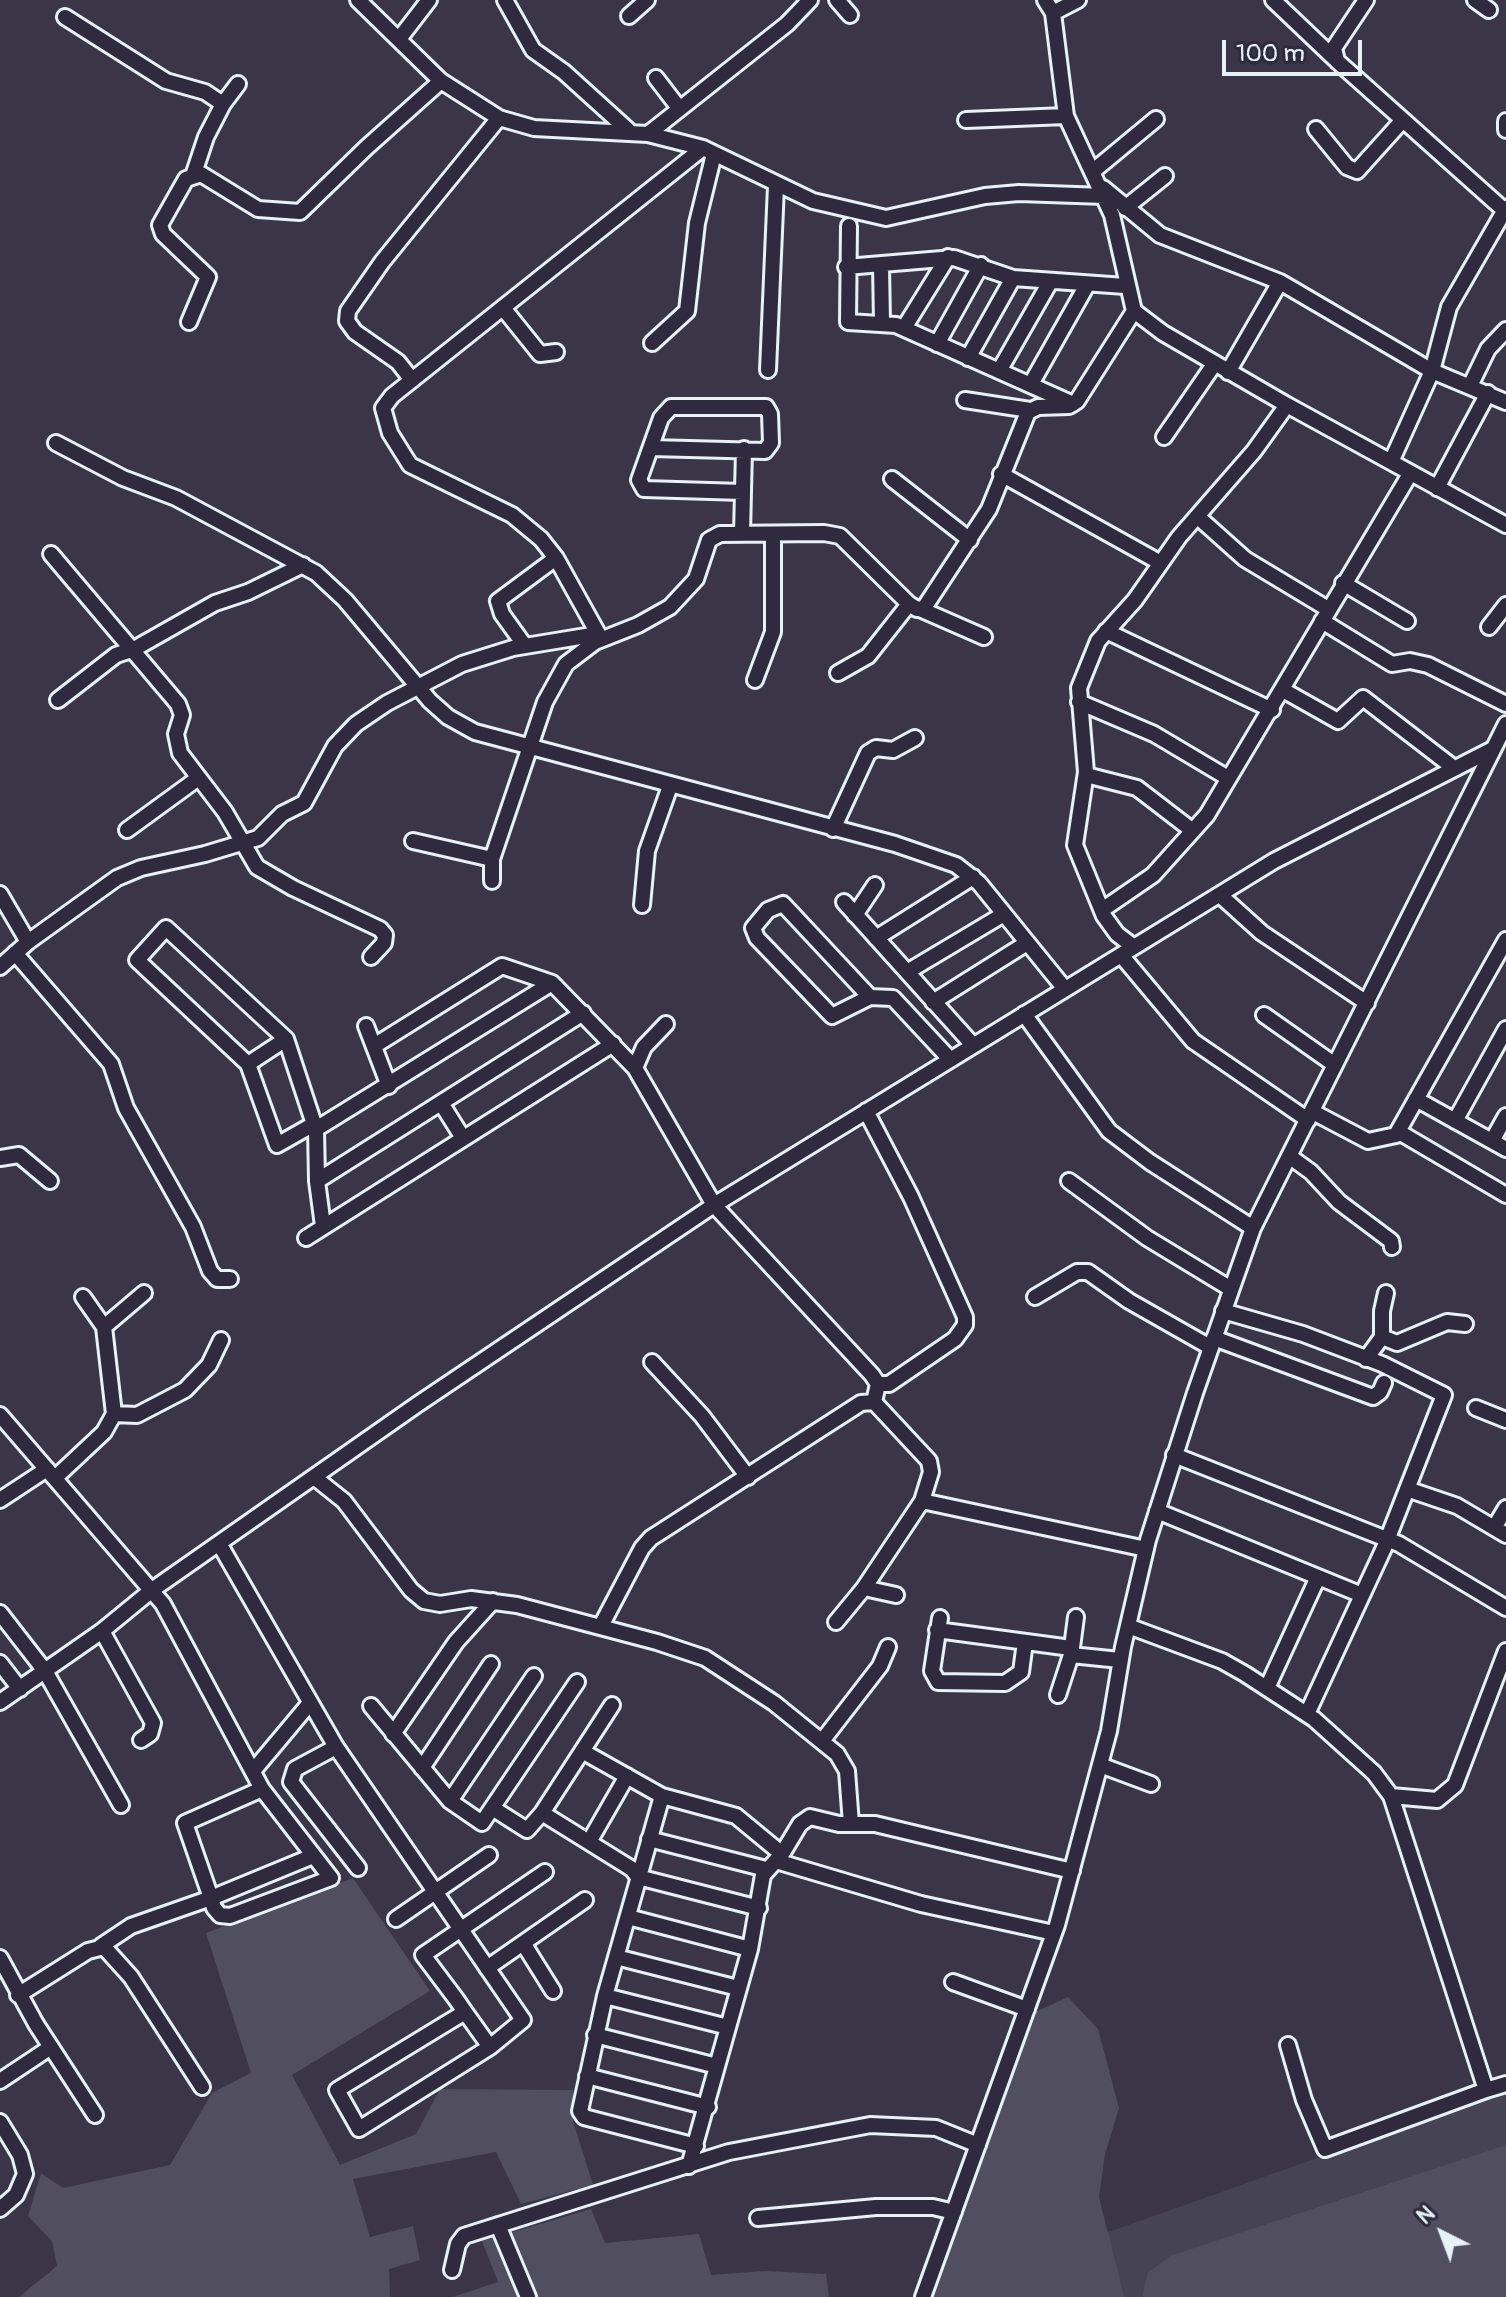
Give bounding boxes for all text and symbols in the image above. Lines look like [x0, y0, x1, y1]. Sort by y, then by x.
scale bar [1226, 24, 1366, 74]
text: 100 m [1236, 39, 1305, 68]
north arrow [1402, 2193, 1482, 2273]
text: N [1411, 2200, 1441, 2231]

